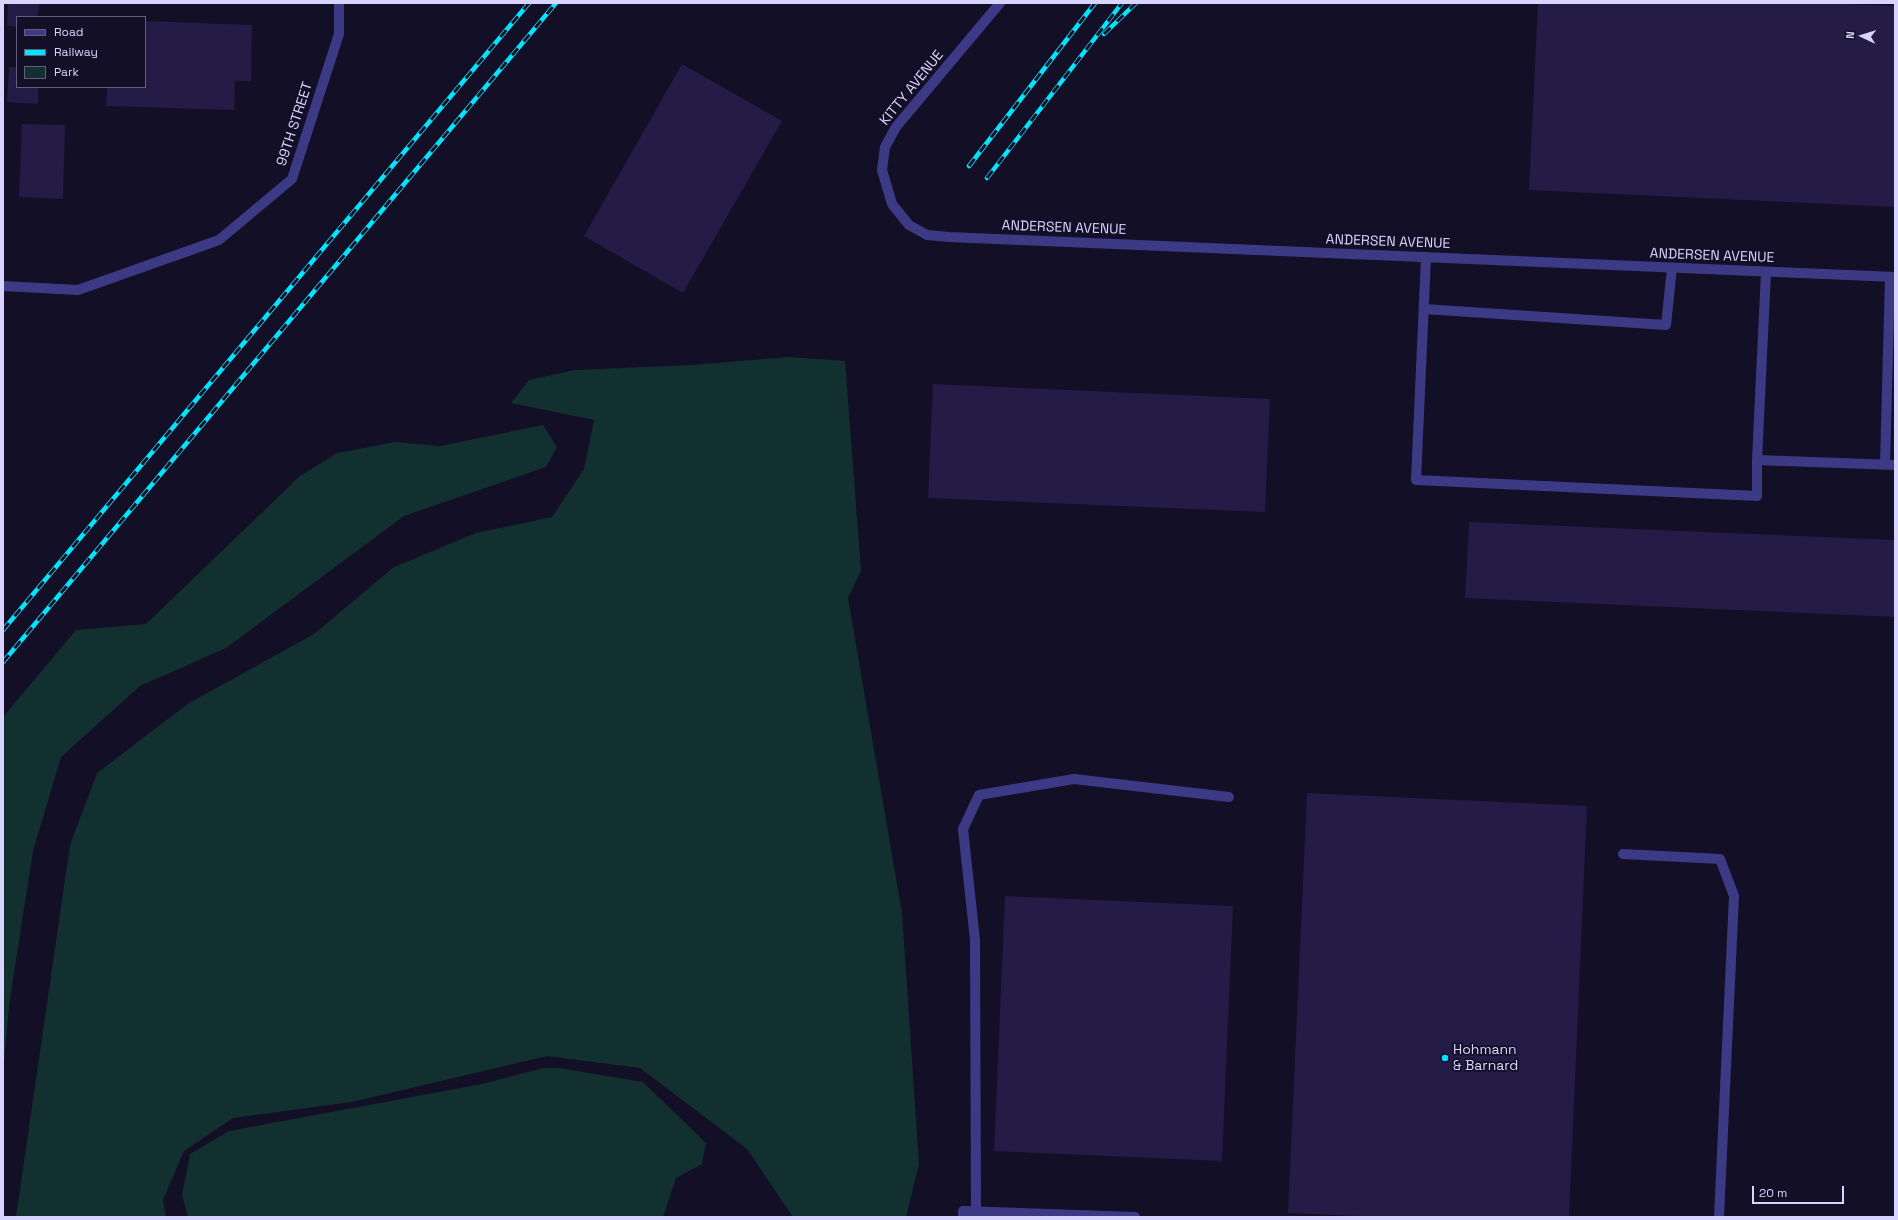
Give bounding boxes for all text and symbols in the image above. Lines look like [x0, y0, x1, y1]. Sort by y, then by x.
legend [16, 16, 146, 88]
north arrow [1842, 16, 1882, 56]
text: Road [54, 24, 83, 40]
text: N [1843, 31, 1857, 39]
text: Railway [54, 44, 98, 60]
street label: KITTY AVENUE [877, 47, 947, 129]
text: Park [54, 64, 79, 80]
street label: 99TH STREET [274, 80, 316, 168]
street label: ANDERSEN AVENUE [1001, 217, 1127, 239]
street label: ANDERSEN AVENUE [1325, 231, 1451, 253]
street label: ANDERSEN AVENUE [1649, 245, 1775, 267]
place label: Hohmann & Barnard [1453, 1042, 1518, 1074]
marker: Hohmann & Barnard [1440, 1053, 1450, 1063]
scale bar [1754, 1178, 1846, 1204]
text: 20 m [1759, 1185, 1787, 1201]

